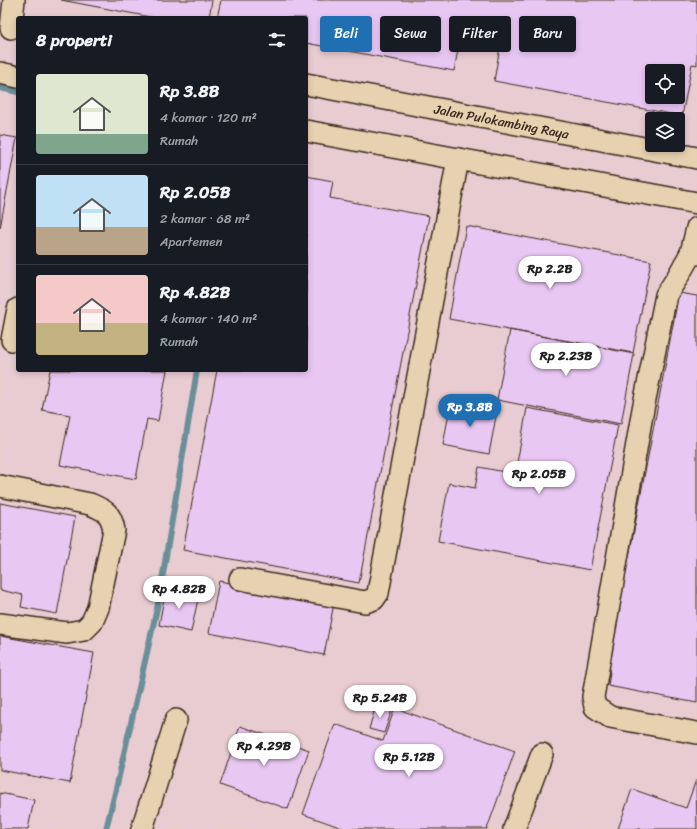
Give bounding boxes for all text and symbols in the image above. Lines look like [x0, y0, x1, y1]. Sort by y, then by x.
chip: Beli [320, 16, 372, 52]
chip: Sewa [380, 16, 441, 52]
chip: Filter [449, 16, 511, 52]
chip: Baru [519, 16, 576, 52]
text: 8 properti [36, 25, 112, 55]
icon: filters [266, 29, 288, 51]
map controls [645, 64, 685, 152]
button: locate [645, 64, 685, 104]
text: Rp 3.8B [160, 76, 219, 106]
icon: home [68, 90, 116, 138]
street label: Jalan Pulokambing Raya [431, 97, 571, 145]
text: 4 kamar · 120 m² [160, 106, 257, 129]
button: layers [645, 112, 685, 152]
text: Rumah [160, 129, 198, 152]
text: Rp 2.05B [160, 177, 231, 207]
icon: home [68, 191, 116, 239]
text: 2 kamar · 68 m² [160, 207, 250, 230]
text: Apartemen [160, 230, 222, 253]
pin: Rp 2.2B [513, 256, 587, 290]
text: Rp 2.2B [527, 257, 573, 280]
text: Rp 4.82B [160, 277, 230, 307]
icon: home [68, 291, 116, 339]
text: 4 kamar · 140 m² [160, 307, 257, 330]
text: Rumah [160, 330, 198, 353]
pin: Rp 2.23B [525, 343, 607, 377]
text: Rp 2.23B [540, 344, 592, 367]
pin: Rp 3.8B [433, 394, 507, 428]
text: Rp 3.8B [447, 395, 493, 418]
pin: Rp 2.05B [498, 461, 580, 495]
text: Rp 2.05B [512, 462, 566, 485]
pin: Rp 4.82B [138, 576, 220, 610]
text: Rp 4.82B [152, 577, 206, 600]
pin: Rp 5.24B [339, 685, 421, 719]
text: Rp 5.24B [353, 686, 407, 709]
pin: Rp 4.29B [223, 733, 305, 767]
text: Rp 4.29B [237, 734, 291, 757]
pin: Rp 5.12B [368, 744, 450, 778]
text: Rp 5.12B [383, 745, 435, 768]

